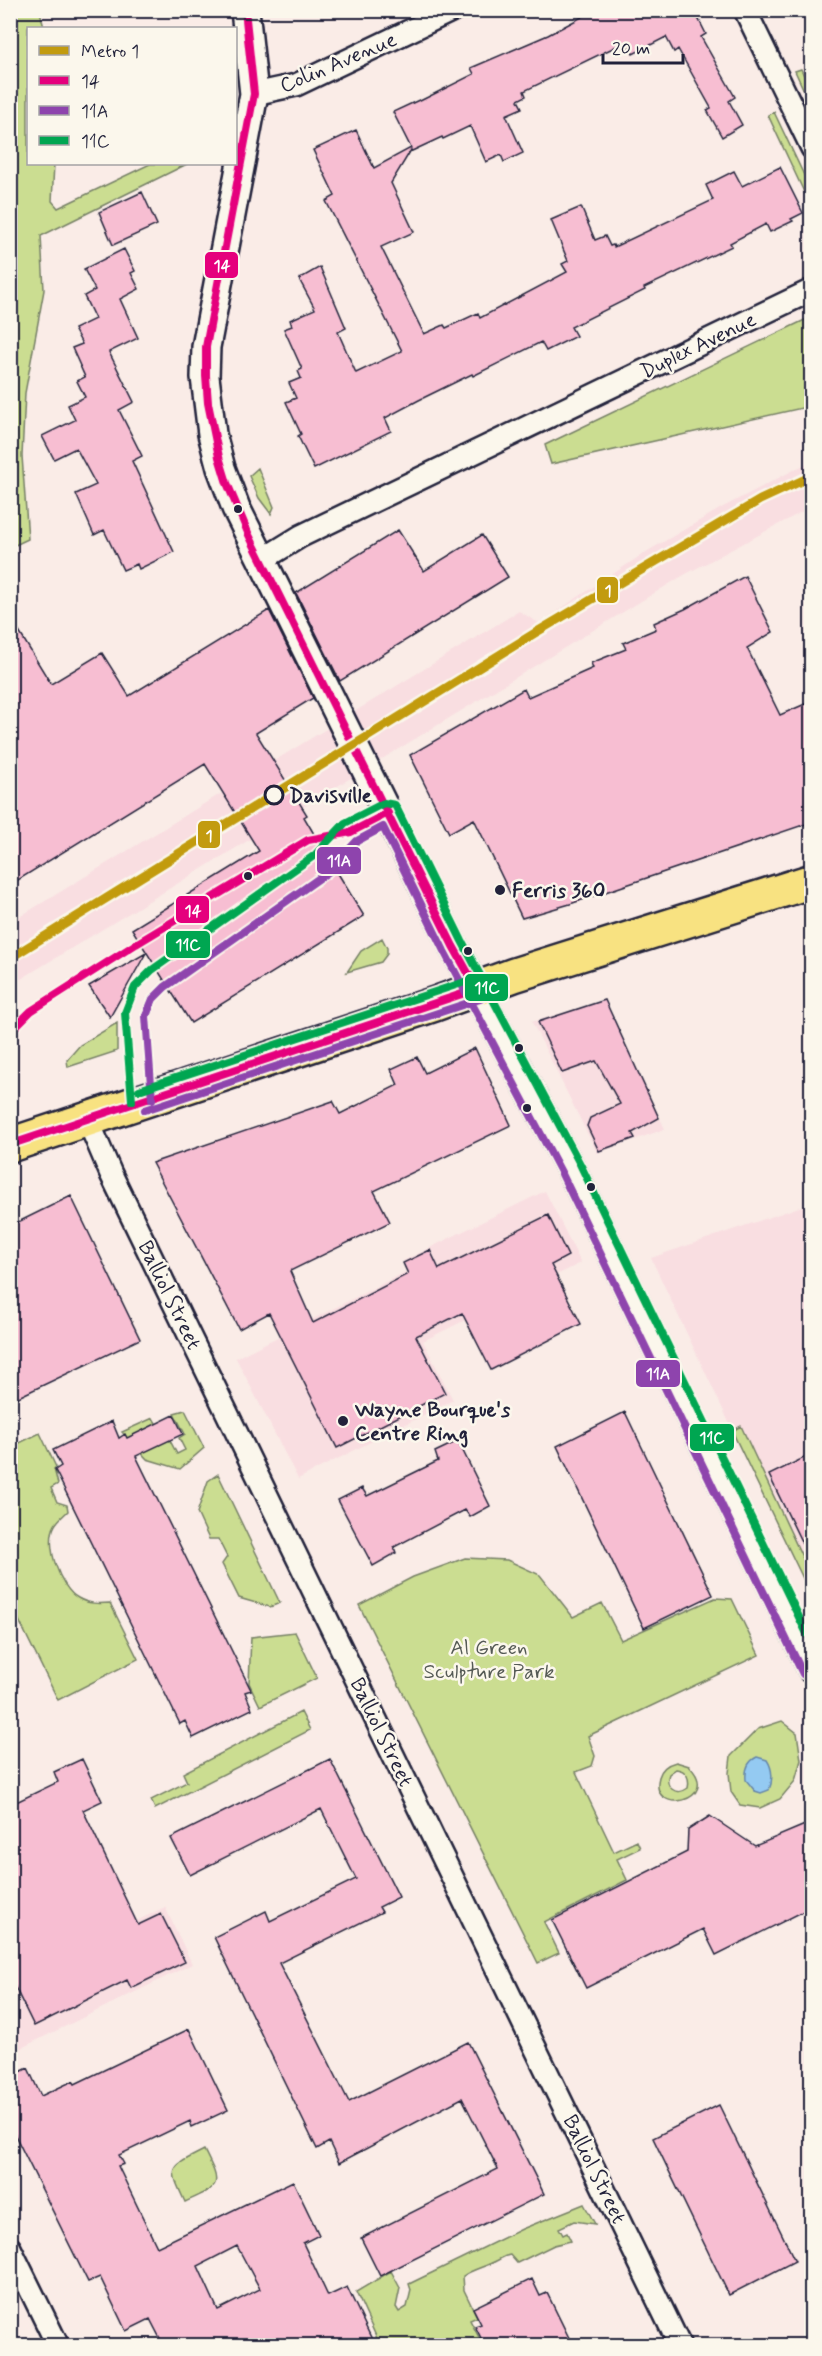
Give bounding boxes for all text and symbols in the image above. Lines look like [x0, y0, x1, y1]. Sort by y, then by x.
street label: Colin Avenue [276, 26, 401, 100]
legend [27, 27, 237, 165]
scale bar [603, 27, 682, 65]
text: 20 m [612, 37, 650, 61]
text: Metro 1 [81, 40, 139, 64]
text: 14 [81, 70, 100, 94]
text: 11A [81, 100, 109, 124]
text: 11C [81, 130, 110, 154]
line badge: 14 [204, 251, 239, 279]
text: 14 [214, 256, 231, 277]
street label: Duplex Avenue [636, 306, 761, 386]
unlabelled marker [232, 503, 244, 515]
line badge: 1 [596, 576, 619, 604]
text: 1 [604, 581, 612, 602]
place label: Davisville [289, 782, 373, 810]
marker: Davisville [264, 785, 284, 805]
line badge: 1 [197, 820, 221, 849]
text: 1 [205, 826, 213, 847]
line badge: 11A [316, 846, 362, 875]
text: 11A [327, 851, 351, 872]
unlabelled marker [242, 870, 254, 882]
place label: Ferris 360 [512, 877, 605, 905]
marker: Ferris 360 [493, 883, 507, 897]
line badge: 14 [175, 895, 210, 924]
text: 14 [185, 901, 202, 922]
line badge: 11C [165, 930, 211, 959]
text: 11C [175, 935, 201, 956]
unlabelled marker [462, 945, 474, 957]
line badge: 11C [464, 973, 509, 1002]
text: 11C [474, 978, 500, 999]
unlabelled marker [513, 1042, 525, 1054]
unlabelled marker [521, 1102, 533, 1114]
unlabelled marker [585, 1181, 597, 1193]
street label: Balliol Street [131, 1236, 208, 1355]
line badge: 11A [635, 1359, 681, 1388]
text: 11A [646, 1364, 670, 1385]
place label: Wayne Bourque's Centre Ring [354, 1396, 511, 1448]
marker: Wayne Bourque's Centre Ring [336, 1414, 350, 1428]
line badge: 11C [689, 1423, 735, 1452]
text: 11C [699, 1428, 725, 1449]
park label: Al Green Sculpture Park [423, 1634, 555, 1686]
street label: Balliol Street [343, 1673, 420, 1792]
street label: Balliol Street [556, 2110, 633, 2229]

